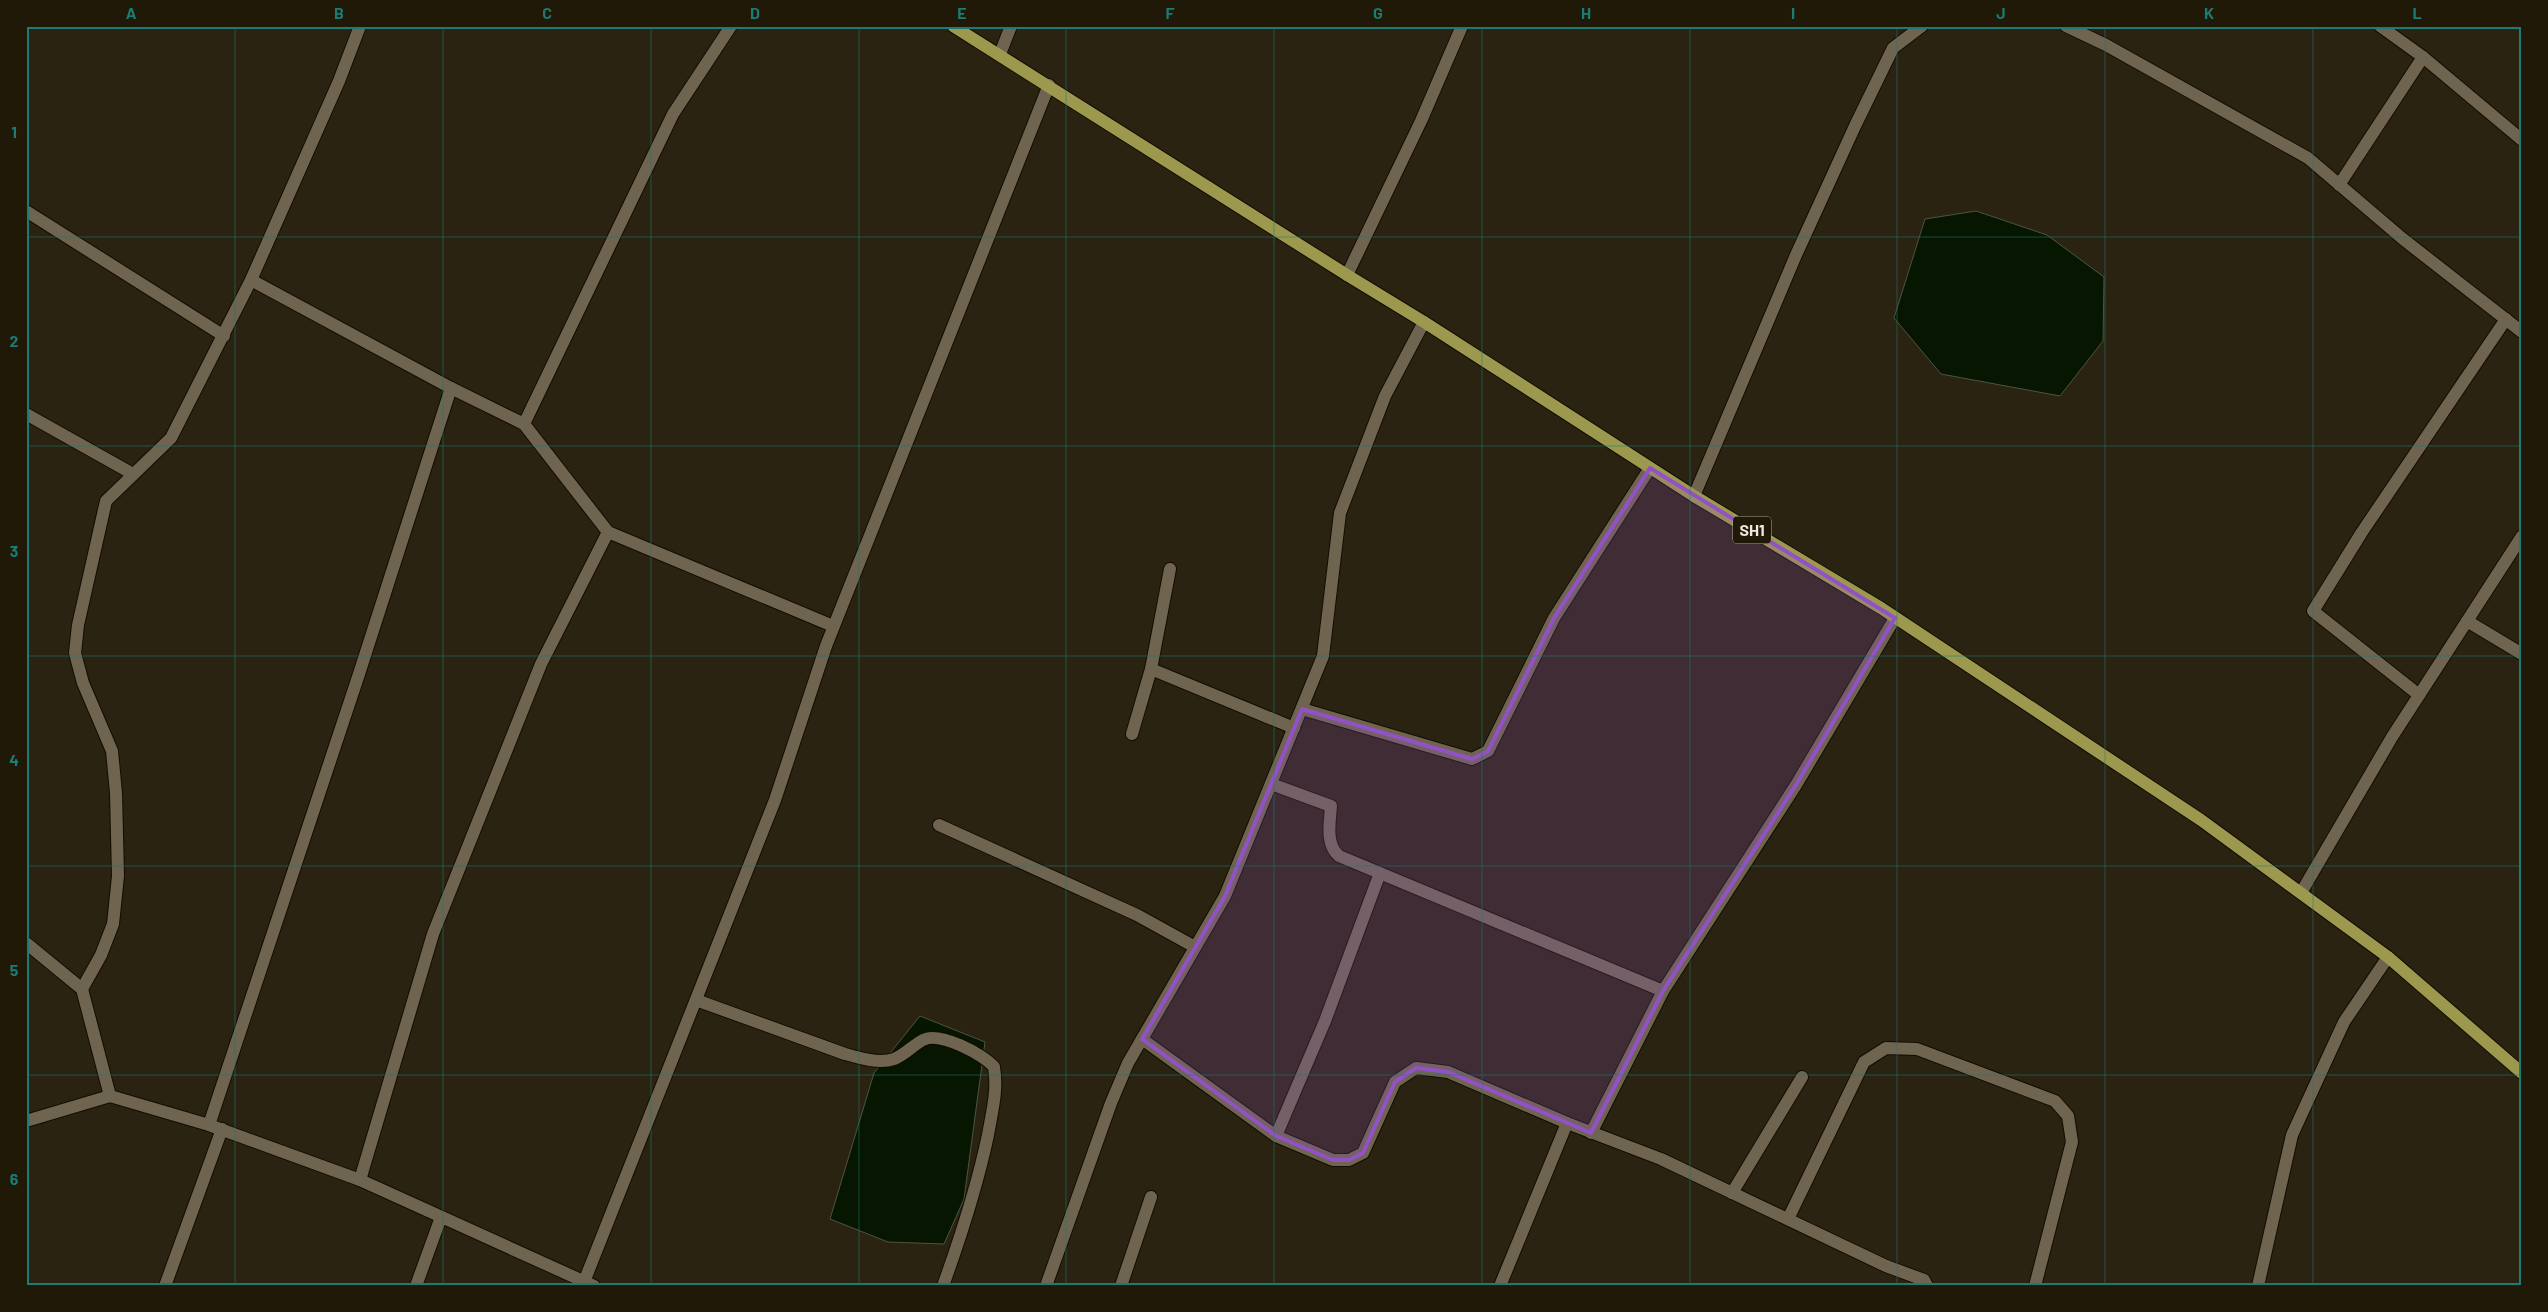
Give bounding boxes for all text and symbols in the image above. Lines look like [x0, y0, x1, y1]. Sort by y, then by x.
text: A [126, 3, 137, 22]
text: B [334, 3, 344, 22]
text: C [542, 3, 552, 22]
text: D [750, 3, 760, 22]
text: E [957, 3, 967, 22]
text: F [1166, 3, 1175, 22]
text: G [1373, 3, 1383, 22]
text: H [1581, 3, 1591, 22]
text: I [1791, 3, 1795, 22]
text: J [1996, 3, 2006, 22]
text: K [2204, 3, 2214, 22]
text: L [2412, 3, 2422, 22]
text: 1 [11, 122, 17, 141]
text: 2 [10, 331, 19, 350]
road number: SH1 [1733, 516, 1771, 544]
text: 3 [10, 541, 18, 560]
text: 4 [9, 750, 19, 769]
text: 5 [10, 960, 19, 979]
text: 6 [10, 1169, 19, 1188]

